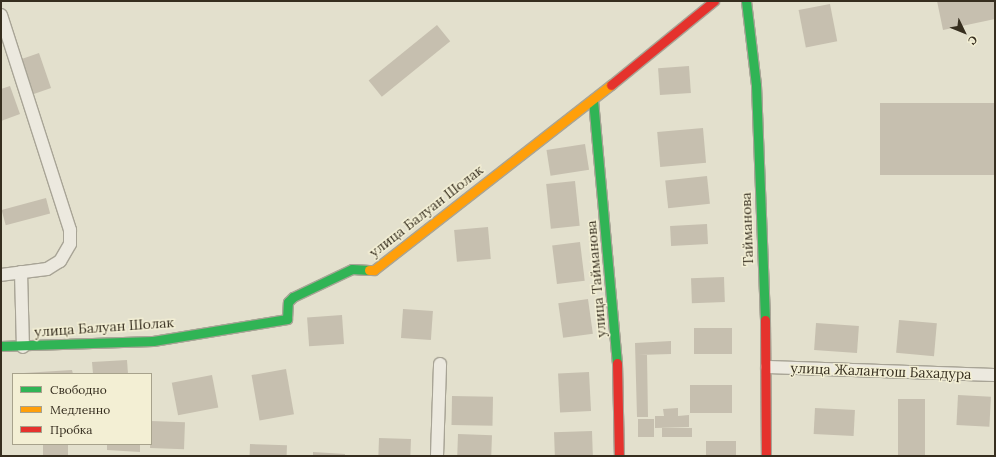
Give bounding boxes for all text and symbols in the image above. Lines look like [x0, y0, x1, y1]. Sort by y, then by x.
north arrow [944, 12, 984, 52]
text: С [965, 33, 980, 48]
street label: улица Балуан Шолак [366, 161, 486, 261]
street label: Тайманова [737, 192, 757, 266]
street label: улица Тайманова [583, 220, 609, 338]
street label: улица Балуан Шолак [34, 314, 174, 340]
street label: улица Жалантош Бахадура [790, 359, 972, 383]
legend [12, 373, 152, 445]
text: Свободно [50, 382, 107, 397]
text: Медленно [50, 402, 110, 417]
text: Пробка [50, 422, 92, 437]

